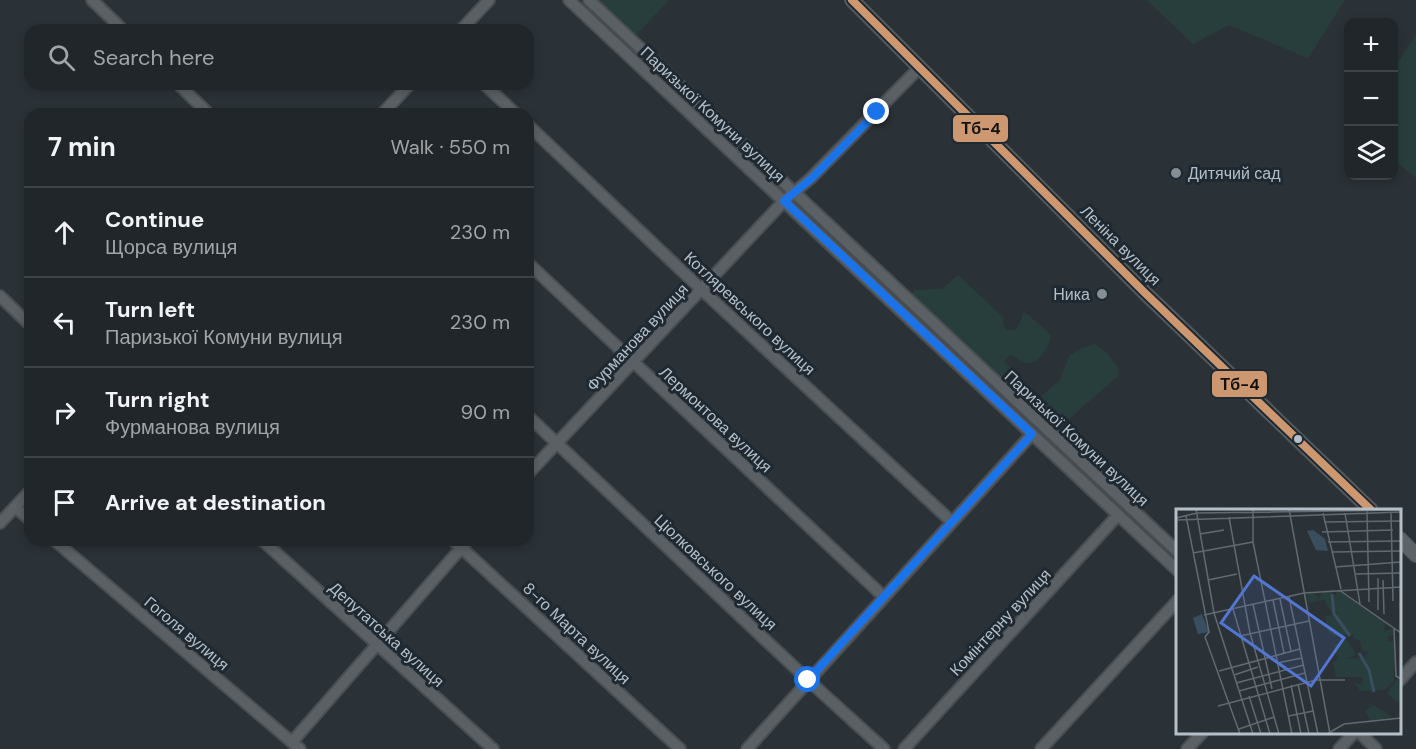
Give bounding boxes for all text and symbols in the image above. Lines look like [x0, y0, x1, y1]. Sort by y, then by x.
map controls [1344, 18, 1398, 180]
button: + [1344, 18, 1398, 72]
search box [24, 24, 534, 90]
icon: search [45, 41, 78, 74]
street label: Паризької Комуни вулиця [636, 42, 789, 187]
text: Search here [93, 43, 214, 72]
button: − [1344, 72, 1398, 126]
route end [863, 98, 889, 124]
line badge: Тб-4 [952, 114, 1009, 143]
text: Тб-4 [961, 118, 1001, 139]
button: layers [1344, 126, 1398, 180]
text: 7 min [48, 130, 116, 164]
text: Walk · 550 m [390, 134, 510, 160]
place label: Дитячий сад [1188, 163, 1281, 184]
marker: Дитячий сад [1169, 166, 1183, 180]
street label: Леніна вулиця [1076, 201, 1165, 290]
text: Continue [105, 205, 204, 234]
icon: ahead [48, 216, 81, 249]
text: 230 m [450, 219, 510, 245]
text: Щорса вулиця [105, 234, 237, 260]
street label: Котляревського вулиця [680, 247, 820, 380]
street label: Фурманова вулиця [582, 279, 693, 396]
place label: Ника [1053, 284, 1090, 305]
marker: Ника [1095, 287, 1109, 301]
text: Turn left [105, 295, 195, 324]
icon: left [48, 306, 81, 339]
text: 230 m [450, 309, 510, 335]
text: Паризької Комуни вулиця [105, 324, 343, 350]
street label: Лермонтова вулиця [655, 362, 776, 477]
street label: Паризької Комуни вулиця [1000, 366, 1153, 511]
line badge: Тб-4 [1211, 370, 1268, 398]
text: Тб-4 [1220, 374, 1260, 395]
text: Turn right [105, 385, 210, 414]
icon: right [48, 396, 81, 429]
text: 90 m [461, 399, 510, 425]
text: Фурманова вулиця [105, 414, 280, 440]
unlabelled marker [1292, 433, 1304, 445]
icon: arrive [48, 486, 81, 519]
text: Arrive at destination [105, 488, 326, 517]
inset map [1176, 509, 1401, 734]
street label: Ціолковського вулиця [650, 510, 782, 635]
street label: Комінтерну вулиця [945, 564, 1056, 681]
street label: Депутатська вулиця [325, 577, 449, 692]
street label: 8-го Марта вулиця [518, 578, 635, 689]
street label: Гоголя вулиця [140, 592, 234, 675]
route start [794, 666, 820, 692]

